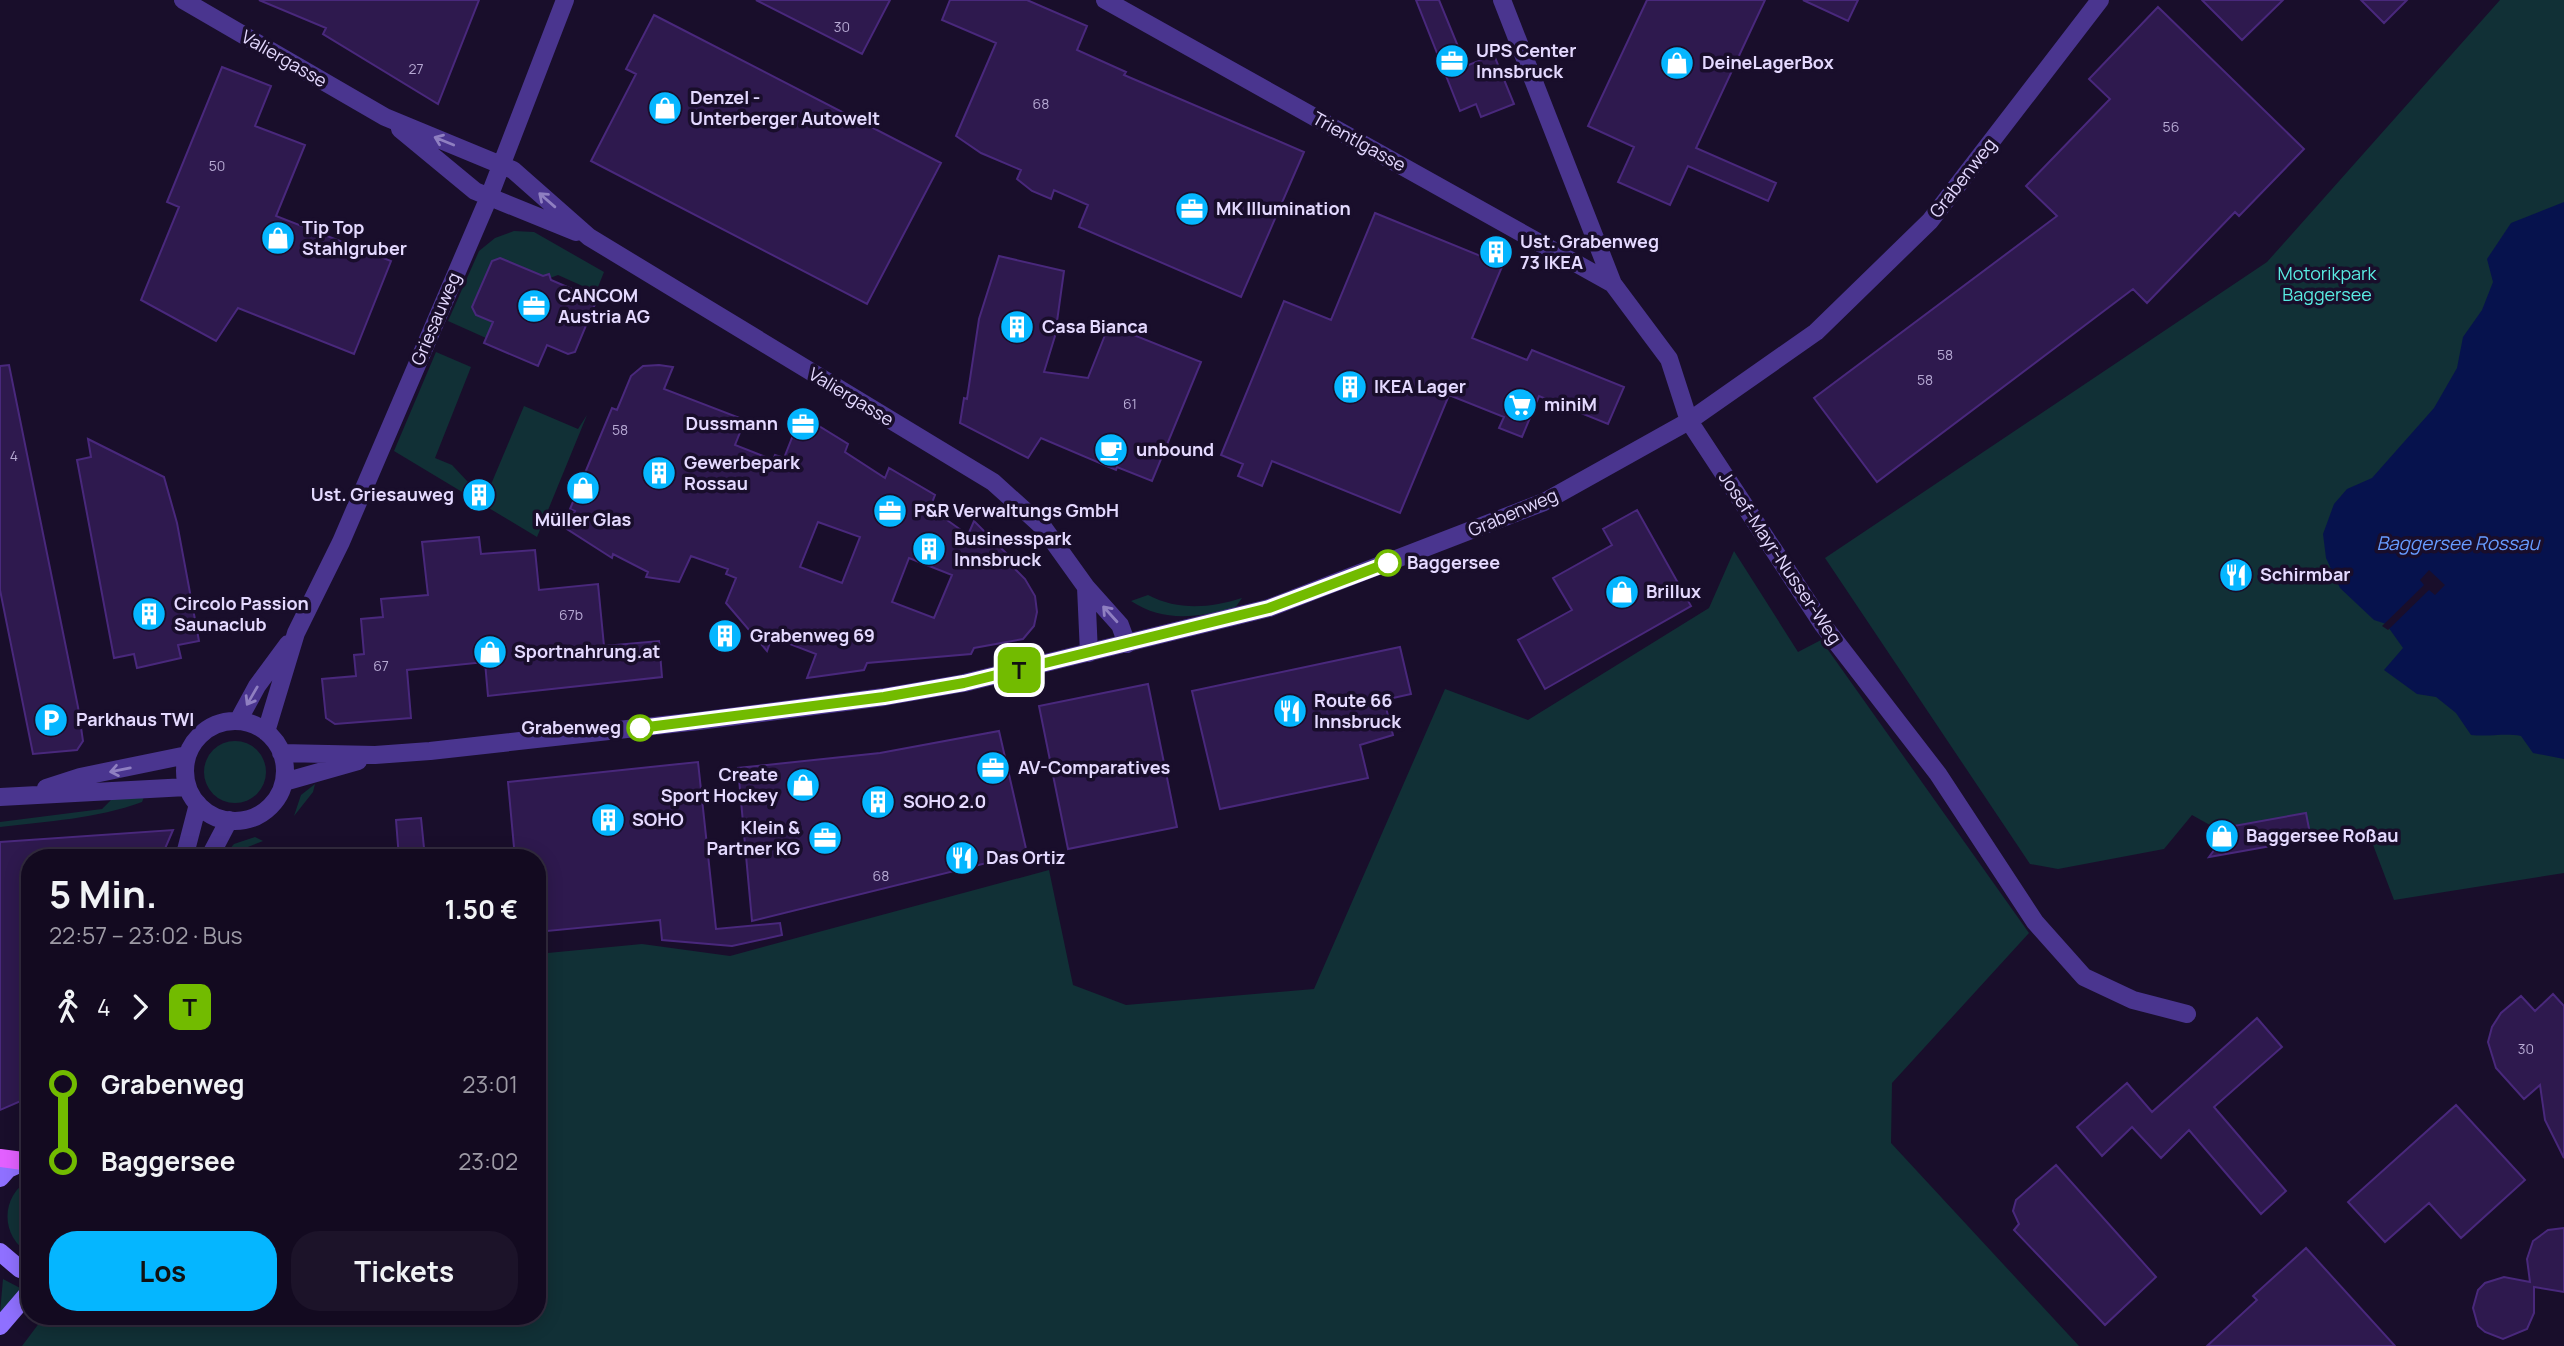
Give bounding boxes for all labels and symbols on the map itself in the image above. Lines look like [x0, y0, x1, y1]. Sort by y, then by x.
house number: 30 [834, 17, 850, 36]
street label: Valiergasse [237, 24, 332, 92]
place label: UPS Center Innsbruck [1476, 38, 1576, 83]
office icon: UPS Center Innsbruck [1433, 42, 1471, 80]
shop icon: DeineLagerBox [1658, 44, 1696, 82]
place label: DeineLagerBox [1702, 50, 1834, 74]
house number: 27 [408, 59, 424, 78]
place label: Denzel - Unterberger Autowelt [690, 85, 880, 130]
shop icon: Denzel - Unterberger Autowelt [646, 89, 684, 127]
house number: 68 [1033, 94, 1049, 113]
street label: Trientlgasse [1309, 106, 1410, 177]
house number: 56 [2163, 117, 2179, 136]
one-way arrow [434, 133, 455, 146]
street label: Grabenweg [1923, 133, 2001, 222]
house number: 50 [209, 156, 225, 175]
office icon: MK Illumination [1173, 190, 1211, 228]
one-way arrow [539, 191, 556, 208]
place label: MK Illumination [1216, 196, 1351, 220]
place label: Tip Top Stahlgruber [302, 215, 407, 260]
shop icon: Tip Top Stahlgruber [259, 219, 297, 257]
place label: Ust. Grabenweg 73 IKEA [1520, 229, 1659, 274]
building icon: Ust. Grabenweg 73 IKEA [1477, 233, 1515, 271]
park label: Motorikpark Baggersee [2278, 261, 2378, 306]
street label: Griesauweg [405, 268, 465, 369]
place label: CANCOM Austria AG [558, 283, 650, 328]
office icon: CANCOM Austria AG [515, 287, 553, 325]
building icon: Casa Bianca [998, 308, 1036, 346]
place label: Casa Bianca [1042, 314, 1148, 338]
house number: 58 [1937, 345, 1953, 364]
street label: Valiergasse [805, 361, 898, 431]
building icon: IKEA Lager [1331, 368, 1369, 406]
house number: 58 [1917, 370, 1933, 389]
place label: IKEA Lager [1374, 374, 1466, 398]
supermarket icon: miniM [1501, 386, 1539, 424]
place label: miniM [1544, 392, 1597, 416]
house number: 61 [1123, 394, 1137, 413]
office icon: Dussmann [784, 405, 822, 443]
place label: Dussmann [686, 411, 778, 435]
house number: 58 [612, 420, 628, 439]
cafe icon: unbound [1092, 431, 1130, 469]
place label: unbound [1136, 437, 1214, 461]
house number: 4 [10, 446, 18, 465]
place label: Gewerbepark Rossau [684, 450, 801, 495]
building icon: Gewerbepark Rossau [640, 454, 678, 492]
street label: Josef-Mayr-Nusser-Weg [1714, 466, 1848, 649]
shop icon: Müller Glas [564, 469, 602, 507]
building icon: Ust. Griesauweg [460, 476, 498, 514]
place label: Ust. Griesauweg [311, 482, 454, 506]
street label: Grabenweg [1464, 482, 1561, 542]
office icon: P&R Verwaltungs GmbH [871, 492, 909, 530]
place label: P&R Verwaltungs GmbH [914, 498, 1119, 522]
place label: Müller Glas [535, 507, 632, 531]
place label: Businesspark Innsbruck [954, 526, 1072, 571]
building icon: Businesspark Innsbruck [910, 530, 948, 568]
water label: Baggersee Rossau [2376, 530, 2541, 556]
marker: Baggersee [1375, 550, 1401, 576]
place label: Baggersee [1407, 550, 1500, 574]
restaurant icon: Schirmbar [2217, 556, 2255, 594]
place label: Schirmbar [2260, 562, 2351, 586]
shop icon: Brillux [1603, 573, 1641, 611]
place label: Brillux [1646, 579, 1701, 603]
place label: Circolo Passion Saunaclub [174, 591, 309, 636]
building icon: Circolo Passion Saunaclub [130, 595, 168, 633]
house number: 67b [559, 605, 583, 624]
one-way arrow [1102, 605, 1118, 623]
building icon: Grabenweg 69 [706, 617, 744, 655]
place label: Grabenweg 69 [750, 623, 875, 647]
shop icon: Sportnahrung.at [471, 633, 509, 671]
place label: Sportnahrung.at [514, 639, 660, 663]
line badge: T [996, 647, 1042, 693]
house number: 67 [373, 656, 389, 675]
one-way arrow [245, 686, 259, 706]
place label: Route 66 Innsbruck [1314, 688, 1402, 733]
restaurant icon: Route 66 Innsbruck [1271, 692, 1309, 730]
parking icon: Parkhaus TWI [32, 701, 70, 739]
place label: Parkhaus TWI [76, 707, 194, 731]
place label: Grabenweg [522, 715, 621, 739]
marker: Grabenweg [627, 715, 653, 741]
office icon: AV-Comparatives [974, 749, 1012, 787]
place label: AV-Comparatives [1018, 755, 1171, 779]
place label: Create Sport Hockey [661, 762, 778, 807]
one-way arrow [109, 763, 132, 777]
shop icon: Create Sport Hockey [784, 766, 822, 804]
building icon: SOHO 2.0 [859, 783, 897, 821]
place label: SOHO 2.0 [903, 789, 986, 813]
building icon: SOHO [589, 801, 627, 839]
place label: SOHO [632, 807, 684, 831]
place label: Klein & Partner KG [707, 815, 800, 860]
shop icon: Baggersee Roßau [2203, 817, 2241, 855]
office icon: Klein & Partner KG [806, 819, 844, 857]
place label: Baggersee Roßau [2246, 823, 2399, 847]
restaurant icon: Das Ortiz [943, 839, 981, 877]
place label: Das Ortiz [986, 845, 1065, 869]
house number: 68 [873, 866, 889, 885]
house number: 30 [2518, 1039, 2534, 1058]

